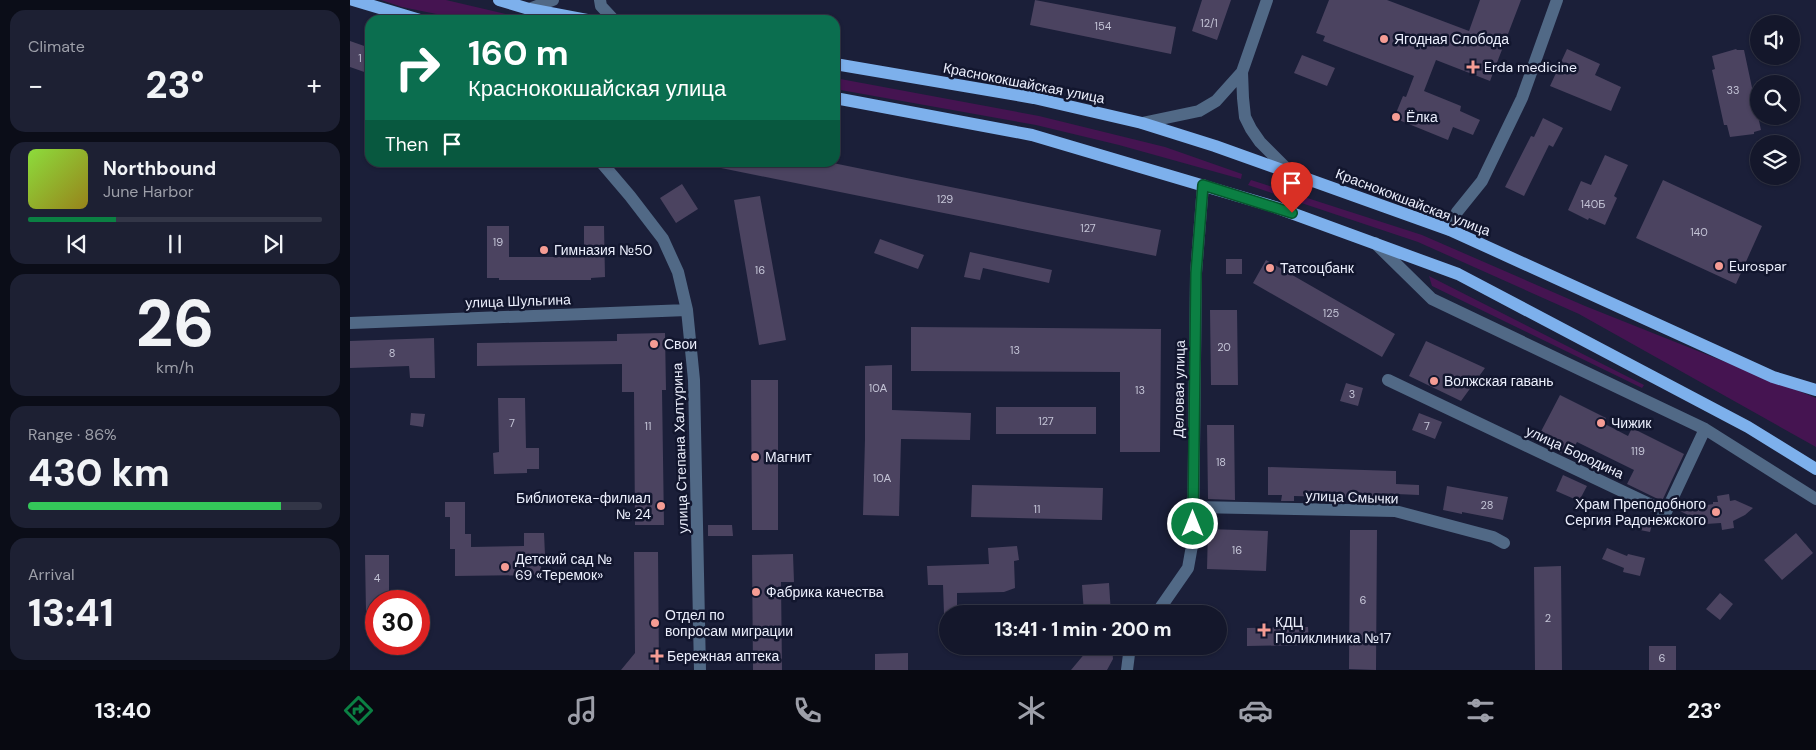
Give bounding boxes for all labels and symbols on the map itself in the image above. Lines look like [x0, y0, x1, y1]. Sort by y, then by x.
house number: 12/1 [1200, 16, 1218, 30]
house number: 154 [1095, 19, 1112, 33]
place label: Ягодная Слобода [1394, 30, 1509, 48]
marker: Ягодная Слобода [1378, 33, 1390, 45]
house number: 1 [358, 51, 362, 65]
street label: Краснококшайская улица [942, 58, 1107, 108]
place label: Erda medicine [1484, 58, 1577, 76]
marker: Erda medicine [1466, 60, 1480, 74]
house number: 33 [1726, 83, 1740, 97]
place label: Ёлка [1406, 108, 1438, 126]
marker: Ёлка [1390, 111, 1402, 123]
pin [1271, 162, 1313, 213]
street label: Краснококшайская улица [1333, 164, 1493, 240]
house number: 129 [937, 192, 953, 206]
house number: 140Б [1581, 197, 1605, 211]
house number: 127 [1080, 221, 1096, 235]
house number: 140 [1690, 225, 1708, 239]
house number: 19 [493, 235, 503, 249]
place label: Гимназия №50 [554, 241, 652, 259]
marker: Гимназия №50 [538, 244, 550, 256]
place label: Eurospar [1729, 257, 1787, 275]
place label: Татсоцбанк [1280, 259, 1355, 277]
marker: Eurospar [1713, 260, 1725, 272]
marker: Татсоцбанк [1264, 262, 1276, 274]
house number: 16 [755, 263, 765, 277]
street label: улица Шульгина [465, 290, 571, 312]
house number: 125 [1323, 306, 1340, 320]
place label: Свои [664, 335, 697, 353]
marker: Свои [648, 338, 660, 350]
street label: Деловая улица [1169, 340, 1189, 438]
house number: 20 [1217, 340, 1231, 354]
house number: 13 [1010, 343, 1020, 357]
house number: 8 [389, 346, 395, 360]
street label: улица Степана Халтурина [668, 362, 692, 534]
place label: Волжская гавань [1444, 372, 1554, 390]
marker: Волжская гавань [1428, 375, 1440, 387]
house number: 10А [869, 381, 888, 395]
house number: 13 [1135, 383, 1145, 397]
house number: 3 [1349, 387, 1355, 401]
house number: 127 [1038, 414, 1054, 428]
place label: Чижик [1611, 414, 1652, 432]
house number: 7 [509, 416, 515, 430]
marker: Чижик [1595, 417, 1607, 429]
house number: 11 [645, 419, 651, 433]
house number: 7 [1424, 419, 1430, 433]
street label: улица Бородина [1523, 421, 1627, 483]
house number: 119 [1631, 444, 1645, 458]
place label: Магнит [765, 448, 812, 466]
marker: Магнит [749, 451, 761, 463]
house number: 18 [1216, 455, 1226, 469]
house number: 10А [873, 471, 892, 485]
street label: улица Смычки [1305, 486, 1399, 508]
place label: Библиотека-филиал № 24 [516, 489, 651, 523]
place label: Храм Преподобного Сергия Радонежского [1565, 495, 1706, 529]
position arrow [1166, 497, 1218, 549]
house number: 28 [1481, 498, 1493, 512]
marker: Библиотека-филиал № 24 [655, 500, 667, 512]
house number: 11 [1034, 502, 1040, 516]
marker: Храм Преподобного Сергия Радонежского [1710, 506, 1722, 518]
house number: 16 [1232, 543, 1242, 557]
place label: Детский сад № 69 «Теремок» [515, 550, 612, 584]
marker: Детский сад № 69 «Теремок» [499, 561, 511, 573]
house number: 4 [374, 571, 381, 585]
place label: Фабрика качества [766, 583, 884, 601]
marker: Фабрика качества [750, 586, 762, 598]
speed limit sign: 30 [365, 590, 430, 655]
house number: 6 [1360, 593, 1367, 607]
place label: Отдел по вопросам миграции [665, 606, 793, 640]
house number: 2 [1545, 611, 1551, 625]
place label: КДЦ Поликлиника №17 [1275, 613, 1391, 647]
marker: Отдел по вопросам миграции [649, 617, 661, 629]
marker: КДЦ Поликлиника №17 [1257, 623, 1271, 637]
place label: Бережная аптека [667, 647, 779, 665]
marker: Бережная аптека [651, 650, 663, 662]
house number: 6 [1659, 651, 1666, 665]

